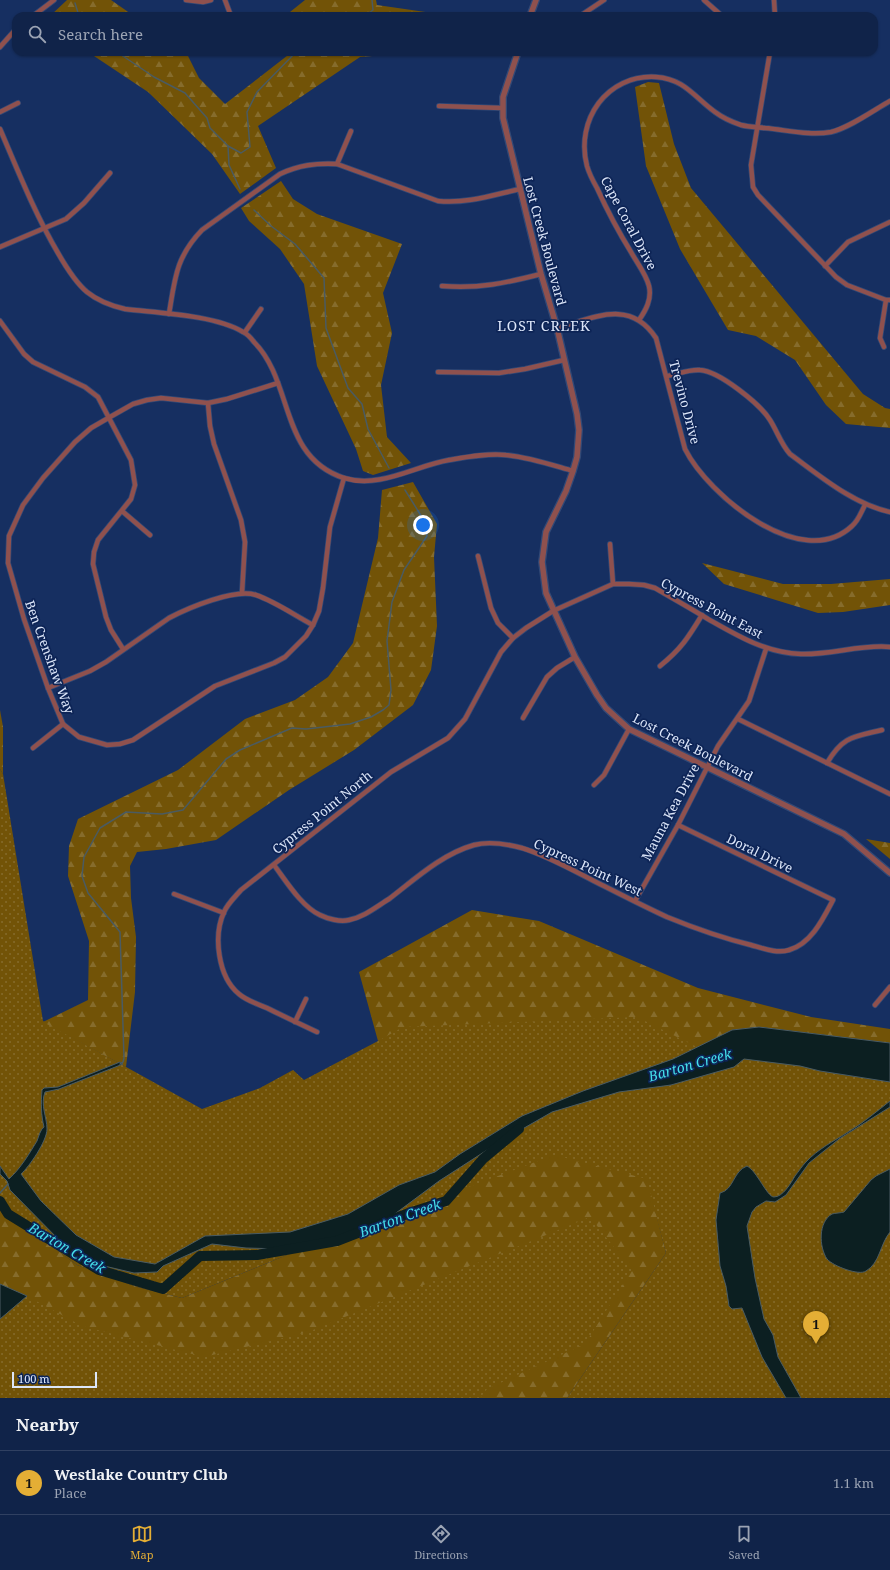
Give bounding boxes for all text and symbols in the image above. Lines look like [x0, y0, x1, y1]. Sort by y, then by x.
search box [12, 12, 878, 56]
icon: search [26, 23, 48, 45]
text: Search here [58, 24, 143, 44]
street label: Cape Coral Drive [597, 173, 661, 273]
street label: Lost Creek Boulevard [519, 175, 571, 307]
district label: LOST CREEK [497, 316, 591, 335]
street label: Trevino Drive [665, 358, 705, 446]
your location [413, 515, 433, 535]
street label: Cypress Point East [658, 573, 767, 643]
street label: Ben Crenshaw Way [21, 598, 79, 717]
street label: Lost Creek Boulevard [630, 709, 756, 785]
street label: Mauna Kea Drive [637, 760, 703, 864]
street label: Cypress Point North [268, 766, 376, 858]
street label: Doral Drive [724, 829, 796, 877]
street label: Cypress Point West [531, 834, 645, 900]
water label: Barton Creek [645, 1043, 735, 1086]
water label: Barton Creek [355, 1194, 444, 1241]
water label: Barton Creek [24, 1217, 110, 1278]
pin: 1 [803, 1311, 829, 1344]
scale bar [12, 1370, 97, 1389]
text: 100 m [18, 1371, 50, 1386]
text: Nearby [16, 1413, 79, 1436]
text: Westlake Country Club [54, 1464, 228, 1484]
text: 1 [25, 1474, 33, 1492]
text: 1.1 km [833, 1474, 874, 1492]
text: Place [54, 1484, 87, 1502]
tab: Map [130, 1523, 154, 1562]
tab: Directions [414, 1523, 468, 1562]
tab: Saved [729, 1523, 760, 1562]

